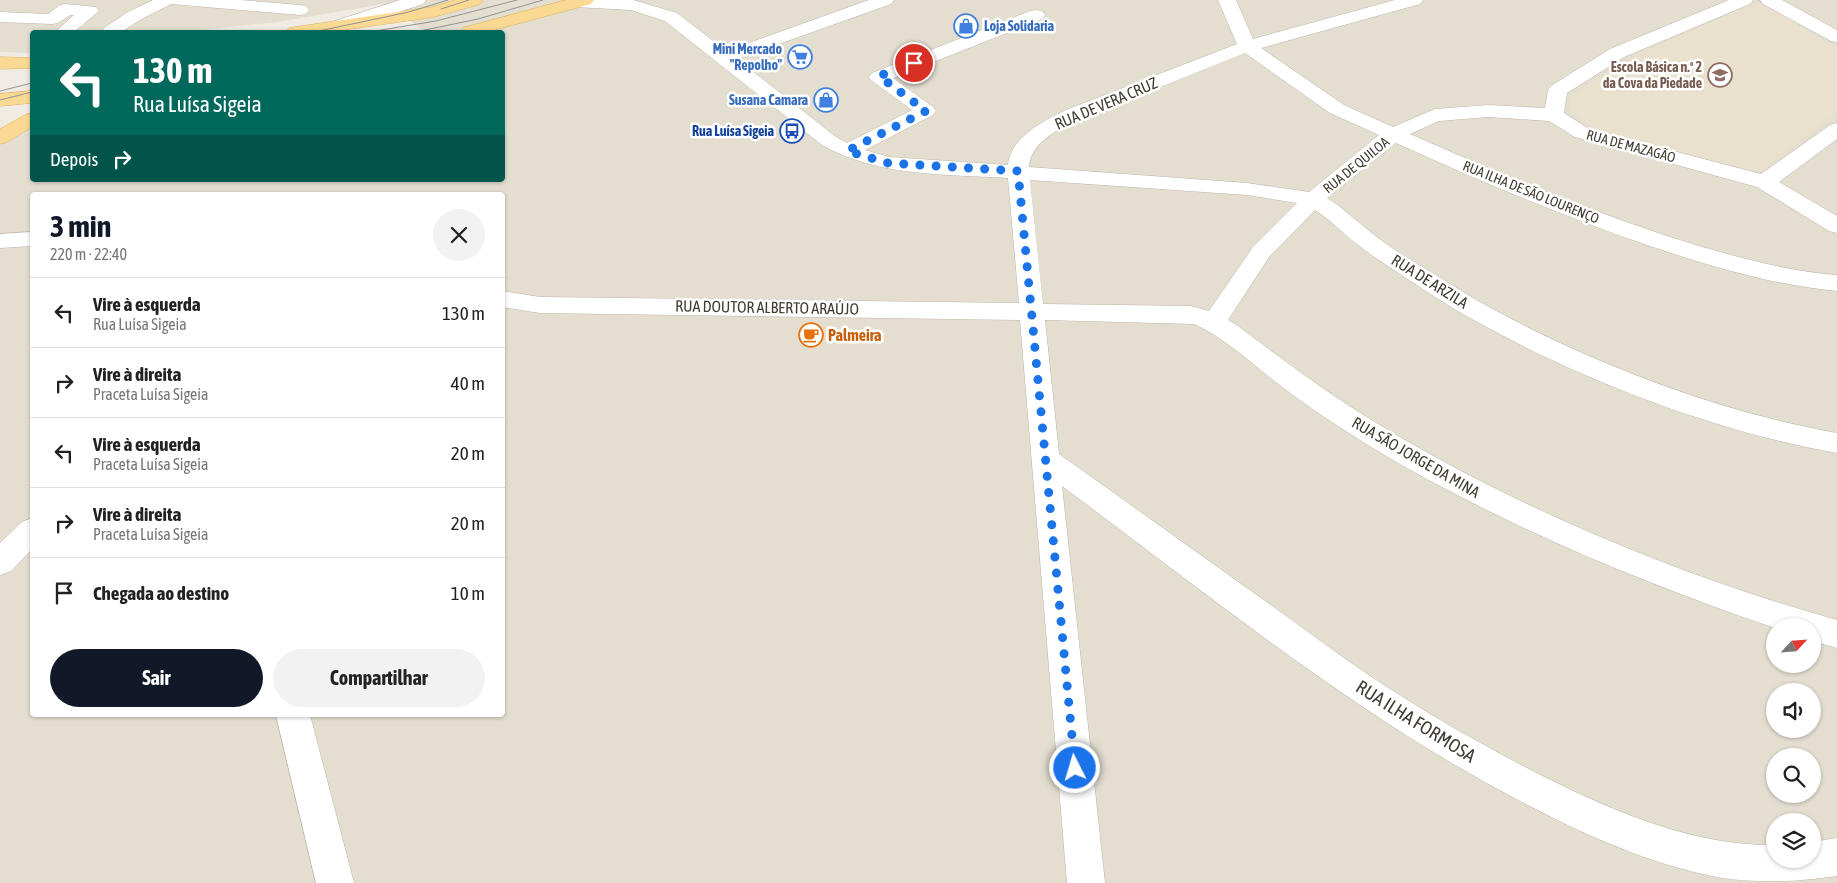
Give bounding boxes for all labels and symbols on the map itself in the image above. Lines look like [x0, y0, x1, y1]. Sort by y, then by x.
shop icon: Loja Solidaria [953, 13, 979, 39]
place label: Loja Solidaria [984, 18, 1055, 34]
place label: Mini Mercado "Repolho" [713, 41, 782, 73]
pin [893, 42, 935, 84]
supermarket icon: Mini Mercado "Repolho" [787, 44, 813, 70]
place label: Escola Básica n.º 2 da Cova da Piedade [1603, 59, 1702, 91]
school or university icon: Escola Básica n.º 2 da Cova da Piedade [1707, 62, 1733, 88]
street label: RUA DE VERA CRUZ [1052, 73, 1160, 133]
shop icon: Susana Camara [813, 87, 839, 113]
place label: Susana Camara [729, 92, 808, 108]
bus stop icon: Rua Luísa Sigeia [779, 118, 805, 144]
place label: Rua Luísa Sigeia [692, 123, 774, 139]
street label: RUA DE MAZAGÃO [1585, 126, 1677, 166]
street label: RUA DE QUILOA [1320, 134, 1392, 196]
street label: RUA ILHA DE SÃO LOURENÇO [1461, 157, 1601, 227]
street label: RUA DE ARZILA [1389, 250, 1472, 312]
street label: RUA DOUTOR ALBERTO ARAÚJO [675, 296, 859, 318]
cafe icon: Palmeira [798, 322, 824, 348]
place label: Palmeira [828, 326, 882, 344]
street label: RUA SÃO JORGE DA MINA [1349, 413, 1483, 501]
north arrow [1766, 618, 1821, 672]
street label: RUA ILHA FORMOSA [1352, 675, 1481, 767]
position arrow [1048, 741, 1100, 793]

